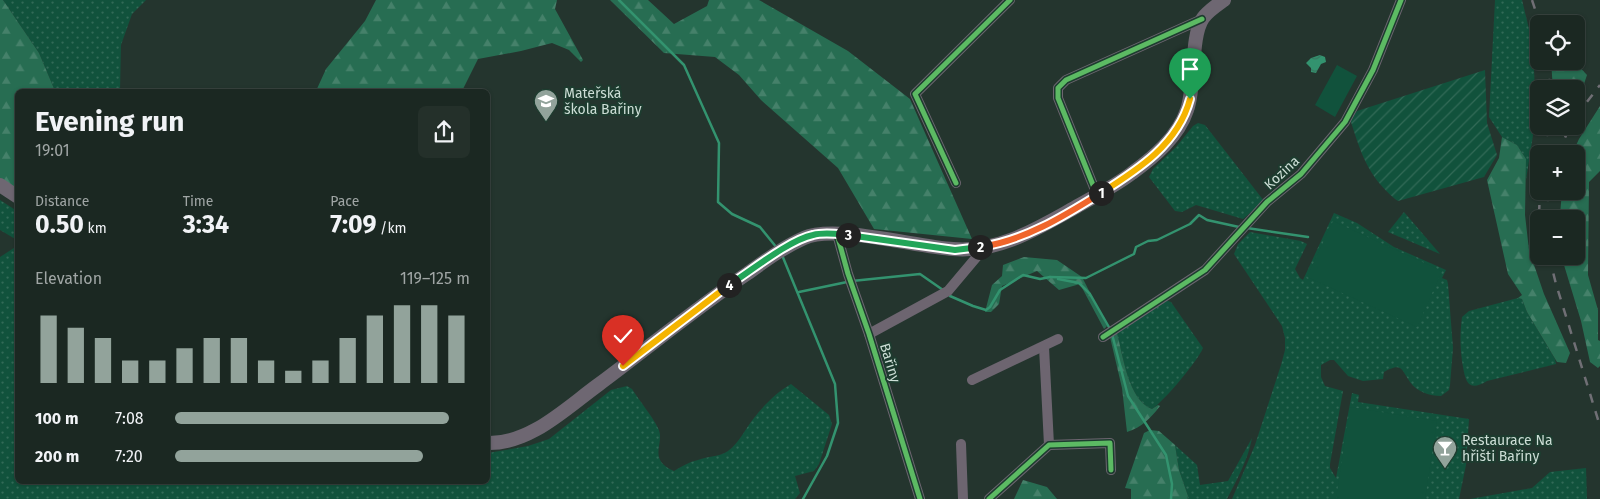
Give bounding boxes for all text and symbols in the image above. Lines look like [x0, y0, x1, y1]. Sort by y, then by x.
map controls [1530, 15, 1585, 265]
button: locate [1530, 15, 1585, 70]
pin [1169, 48, 1211, 99]
icon: arrive [1176, 55, 1204, 83]
button: layers [1530, 80, 1585, 135]
place label: Mateřská škola Bařiny [564, 85, 642, 118]
school or university icon: Mateřská škola Bařiny [533, 88, 559, 122]
text: Evening run [35, 105, 184, 138]
button: share [418, 106, 470, 158]
text: 19:01 [35, 141, 70, 160]
button: + [1530, 145, 1585, 200]
street label: Kozina [1261, 152, 1303, 194]
pin: 1 [1088, 180, 1114, 206]
text: 1 [1098, 185, 1105, 202]
text: Distance [35, 193, 89, 210]
text: Time [183, 193, 213, 210]
text: Pace [330, 193, 359, 210]
text: 0.50 [35, 210, 84, 240]
text: 3:34 [183, 210, 229, 240]
text: 7:09 [330, 210, 376, 240]
button: − [1530, 210, 1585, 265]
text: km [84, 220, 107, 237]
text: /km [376, 220, 407, 237]
pin: 3 [836, 222, 860, 248]
text: 3 [845, 227, 852, 244]
pin: 2 [968, 234, 992, 260]
text: 2 [977, 239, 984, 256]
text: Elevation [35, 269, 102, 288]
text: 119–125 m [400, 269, 470, 288]
pin: 4 [716, 272, 742, 298]
text: 4 [726, 277, 733, 294]
pin [602, 315, 644, 366]
icon: check [609, 322, 637, 350]
street label: Bařiny [876, 341, 904, 385]
text: 100 m [35, 409, 78, 428]
text: 7:08 [115, 409, 144, 428]
place label: Restaurace Na hřišti Bařiny [1462, 432, 1553, 465]
bar icon: Restaurace Na hřišti Bařiny [1432, 435, 1458, 469]
text: 200 m [35, 447, 79, 466]
text: 7:20 [115, 447, 143, 466]

